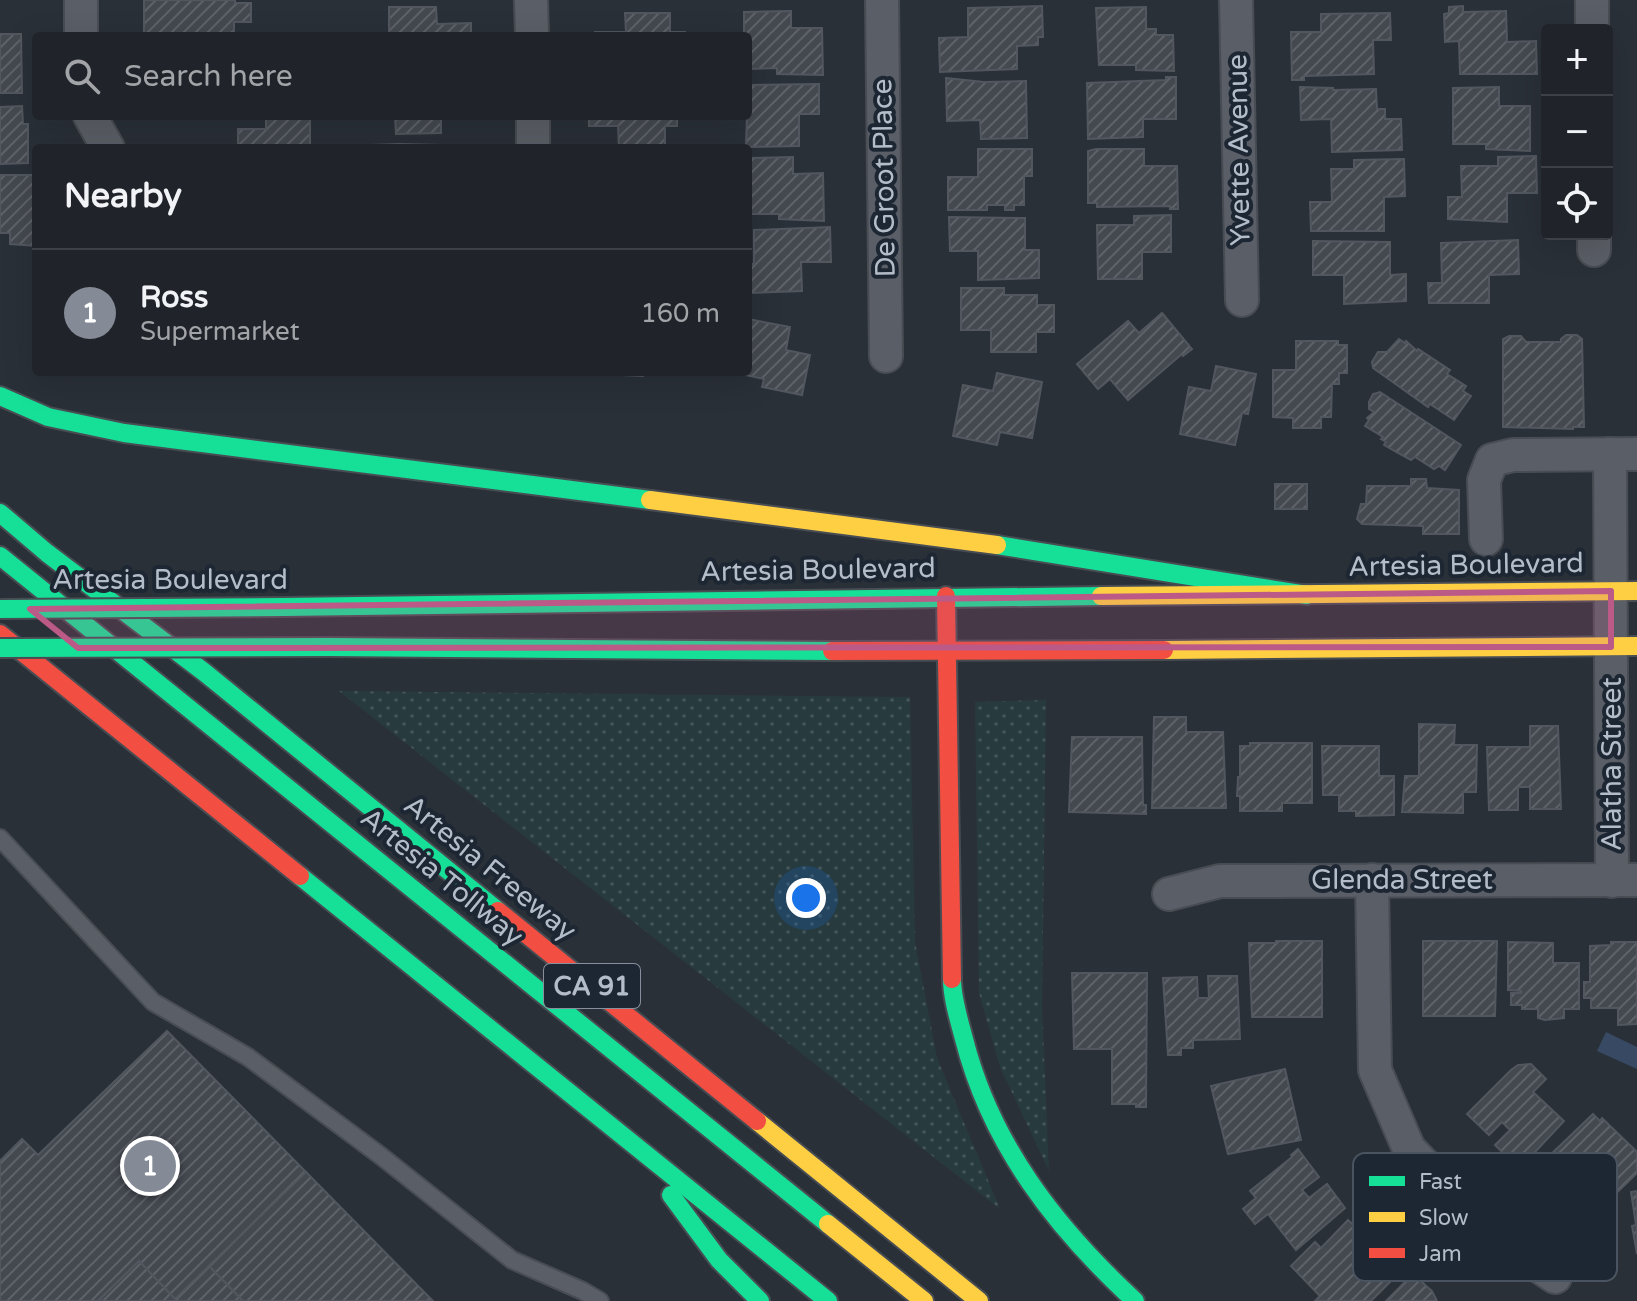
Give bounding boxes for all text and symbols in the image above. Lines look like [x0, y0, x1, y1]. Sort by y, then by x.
map controls [1541, 24, 1613, 240]
button: + [1541, 24, 1613, 96]
search box [32, 32, 752, 120]
icon: search [60, 54, 104, 98]
street label: Yvette Avenue [1220, 54, 1258, 246]
text: Search here [124, 58, 293, 95]
street label: De Groot Place [865, 78, 903, 278]
button: − [1541, 96, 1613, 168]
button: locate [1541, 168, 1613, 240]
text: Nearby [64, 176, 182, 217]
text: Ross [140, 279, 208, 316]
text: 1 [82, 298, 98, 329]
text: 160 m [640, 298, 720, 329]
text: Supermarket [140, 316, 300, 347]
street label: Artesia Boulevard [1348, 546, 1584, 584]
street label: Artesia Boulevard [700, 551, 936, 589]
street label: Artesia Boulevard [52, 563, 288, 597]
street label: Alatha Street [1595, 677, 1629, 851]
street label: Artesia Freeway [397, 788, 583, 948]
street label: Artesia Tollway [354, 801, 530, 953]
street label: Glenda Street [1311, 863, 1493, 897]
your location [786, 878, 826, 918]
road number: CA 91 [544, 964, 640, 1008]
pin: 1 [124, 1136, 176, 1196]
legend [1353, 1153, 1617, 1281]
text: Fast [1419, 1169, 1462, 1195]
text: Slow [1419, 1205, 1469, 1231]
text: Jam [1419, 1241, 1462, 1267]

